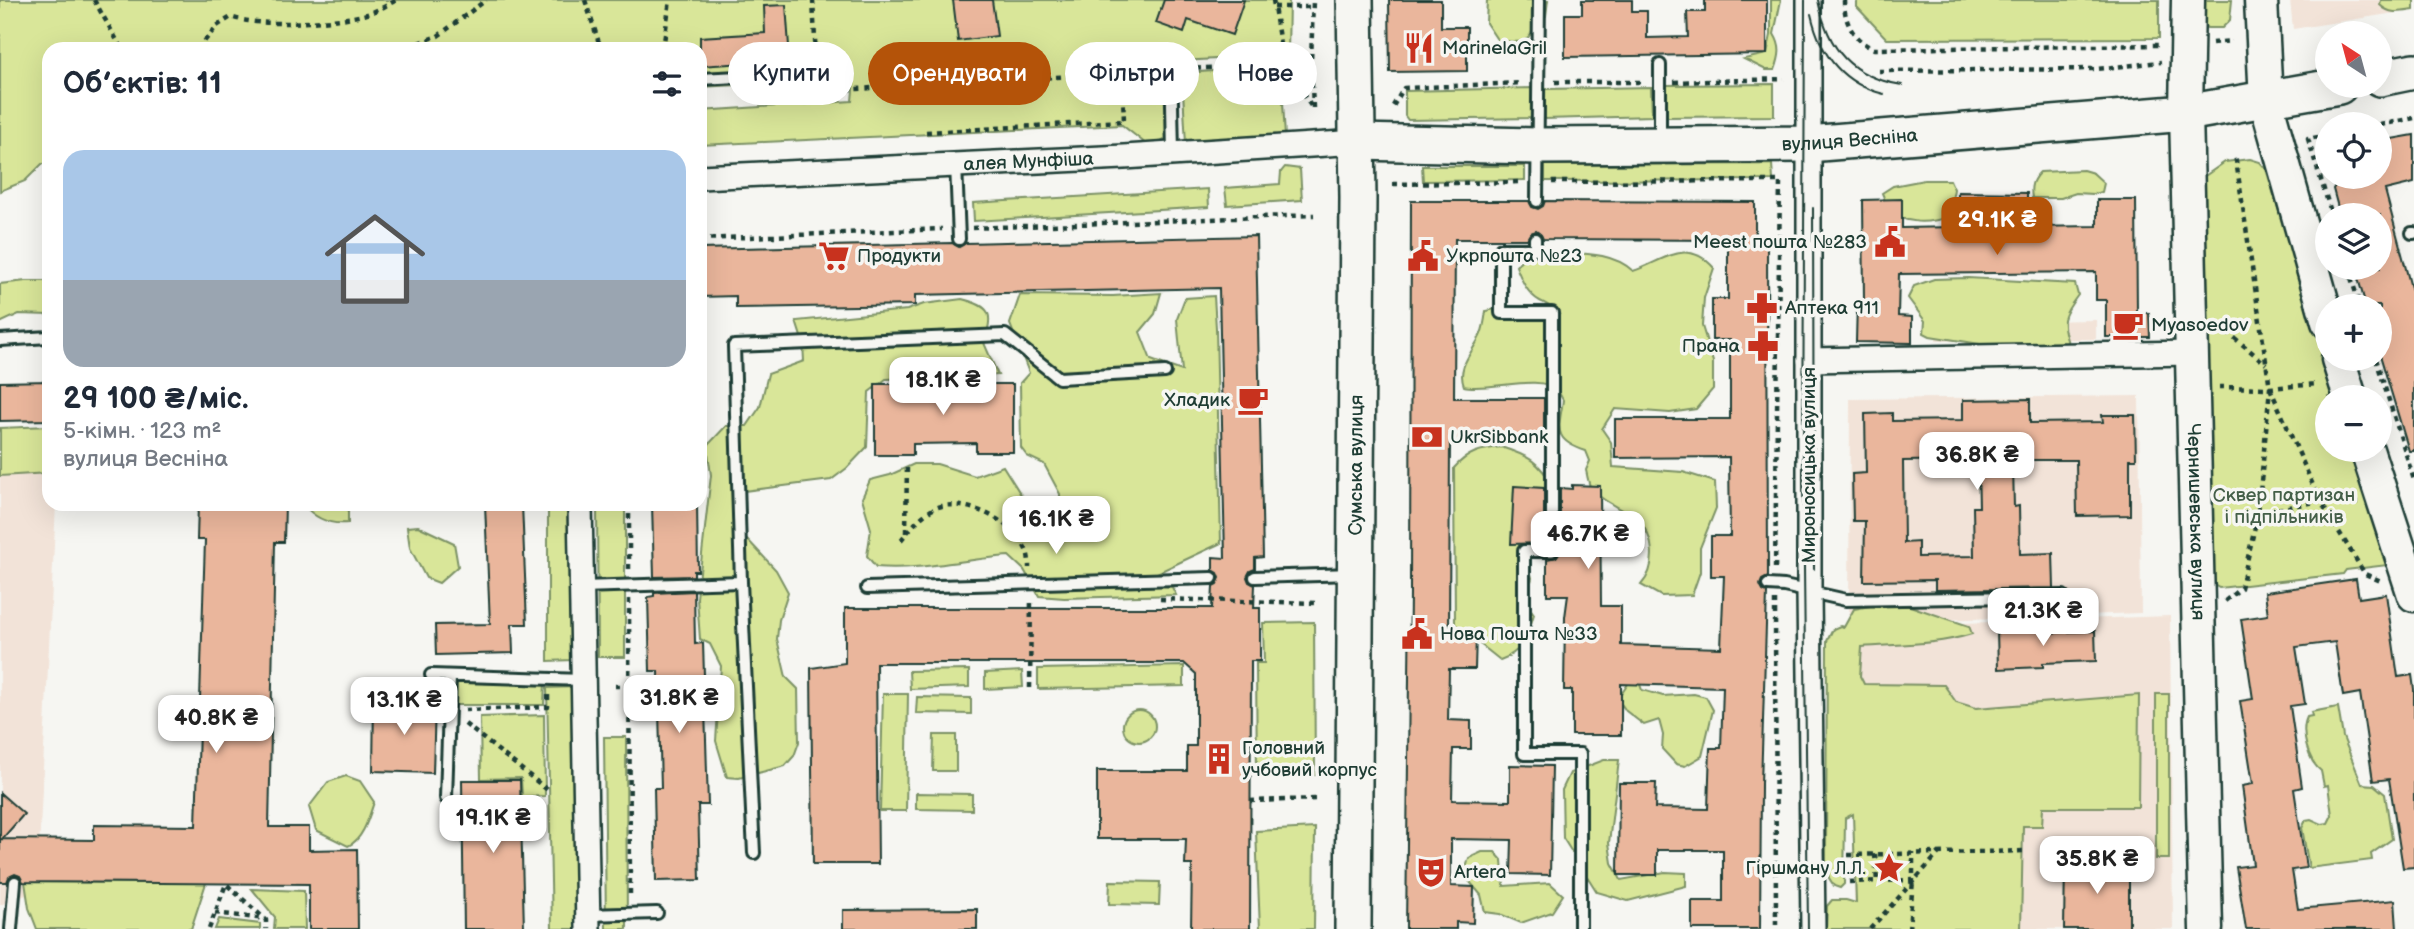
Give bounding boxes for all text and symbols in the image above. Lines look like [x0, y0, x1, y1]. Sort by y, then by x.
north arrow [2315, 21, 2392, 98]
map controls [2315, 21, 2392, 462]
restaurant icon: MarinelaGril [1402, 31, 1436, 65]
place label: MarinelaGril [1442, 37, 1547, 60]
chip: Купити [728, 42, 854, 105]
chip: Орендувати [868, 42, 1051, 105]
chip: Фільтри [1065, 42, 1199, 105]
chip: Нове [1213, 42, 1317, 105]
icon: filters [648, 65, 686, 103]
text: Об’єктів: 11 [63, 66, 222, 102]
button: locate [2315, 112, 2392, 189]
street label: вулиця Весніна [1782, 124, 1919, 156]
street label: алея Мунфіша [963, 147, 1094, 176]
icon: home [312, 196, 438, 322]
pin: 29.1K ₴ [1932, 198, 2062, 257]
button: layers [2315, 203, 2392, 280]
text: 29.1K ₴ [1957, 206, 2037, 234]
public building icon: Meest пошта №283 [1873, 225, 1907, 259]
place label: Meest пошта №283 [1693, 231, 1867, 254]
supermarket icon: Продукти [817, 239, 851, 273]
public building icon: Укрпошта №23 [1406, 239, 1440, 273]
place label: Продукти [857, 245, 941, 268]
place label: Укрпошта №23 [1446, 245, 1583, 268]
pharmacy icon: Аптека 911 [1745, 291, 1779, 325]
button: + [2315, 294, 2392, 371]
place label: Аптека 911 [1784, 297, 1879, 320]
cafe icon: Myasoedov [2111, 308, 2145, 342]
place label: Myasoedov [2151, 314, 2249, 337]
pharmacy icon: Прана [1746, 329, 1780, 363]
place label: Прана [1682, 335, 1740, 358]
pin: 18.1K ₴ [878, 358, 1008, 417]
text: 18.1K ₴ [905, 366, 981, 394]
street label: Мироносицька вулиця [1798, 367, 1821, 563]
text: 29 100 ₴/міс. [63, 381, 249, 417]
cafe icon: Хладик [1236, 383, 1270, 417]
button: − [2315, 385, 2392, 462]
place label: Хладик [1164, 389, 1230, 412]
street label: Сумська вулиця [1344, 394, 1368, 536]
text: 5-кімн. · 123 m² [63, 417, 221, 445]
bank icon: UkrSibbank [1410, 420, 1444, 454]
street label: Чернишевська вулиця [2182, 423, 2210, 621]
place label: UkrSibbank [1450, 426, 1549, 449]
pin: 36.8K ₴ [1912, 433, 2042, 492]
text: 36.8K ₴ [1935, 441, 2019, 469]
text: вулиця Весніна [63, 445, 228, 473]
park label: Сквер партизан і підпільників [2213, 484, 2355, 529]
pin: 16.1K ₴ [991, 496, 1121, 556]
text: 16.1K ₴ [1018, 505, 1094, 533]
pin: 46.7K ₴ [1523, 512, 1653, 571]
text: 46.7K ₴ [1547, 520, 1629, 548]
pin: 21.3K ₴ [1978, 588, 2108, 648]
text: 21.3K ₴ [2004, 597, 2082, 625]
public building icon: Нова Пошта №33 [1400, 617, 1434, 651]
place label: Нова Пошта №33 [1440, 623, 1598, 646]
pin: 31.8K ₴ [614, 676, 744, 735]
pin: 13.1K ₴ [339, 678, 469, 737]
text: 31.8K ₴ [639, 684, 719, 712]
text: 13.1K ₴ [366, 686, 442, 714]
pin: 40.8K ₴ [151, 696, 281, 755]
text: 40.8K ₴ [174, 704, 258, 732]
place label: Головний учбовий корпус [1242, 737, 1378, 782]
building icon: Головний учбовий корпус [1202, 742, 1236, 776]
pin: 19.1K ₴ [428, 796, 558, 855]
text: 19.1K ₴ [455, 804, 531, 832]
pin: 35.8K ₴ [2032, 836, 2162, 896]
text: 35.8K ₴ [2056, 845, 2138, 873]
place icon: Гіршману Л.Л. [1872, 851, 1906, 885]
theatre icon: Artera [1414, 855, 1448, 889]
place label: Гіршману Л.Л. [1746, 857, 1866, 880]
place label: Artera [1454, 861, 1506, 884]

